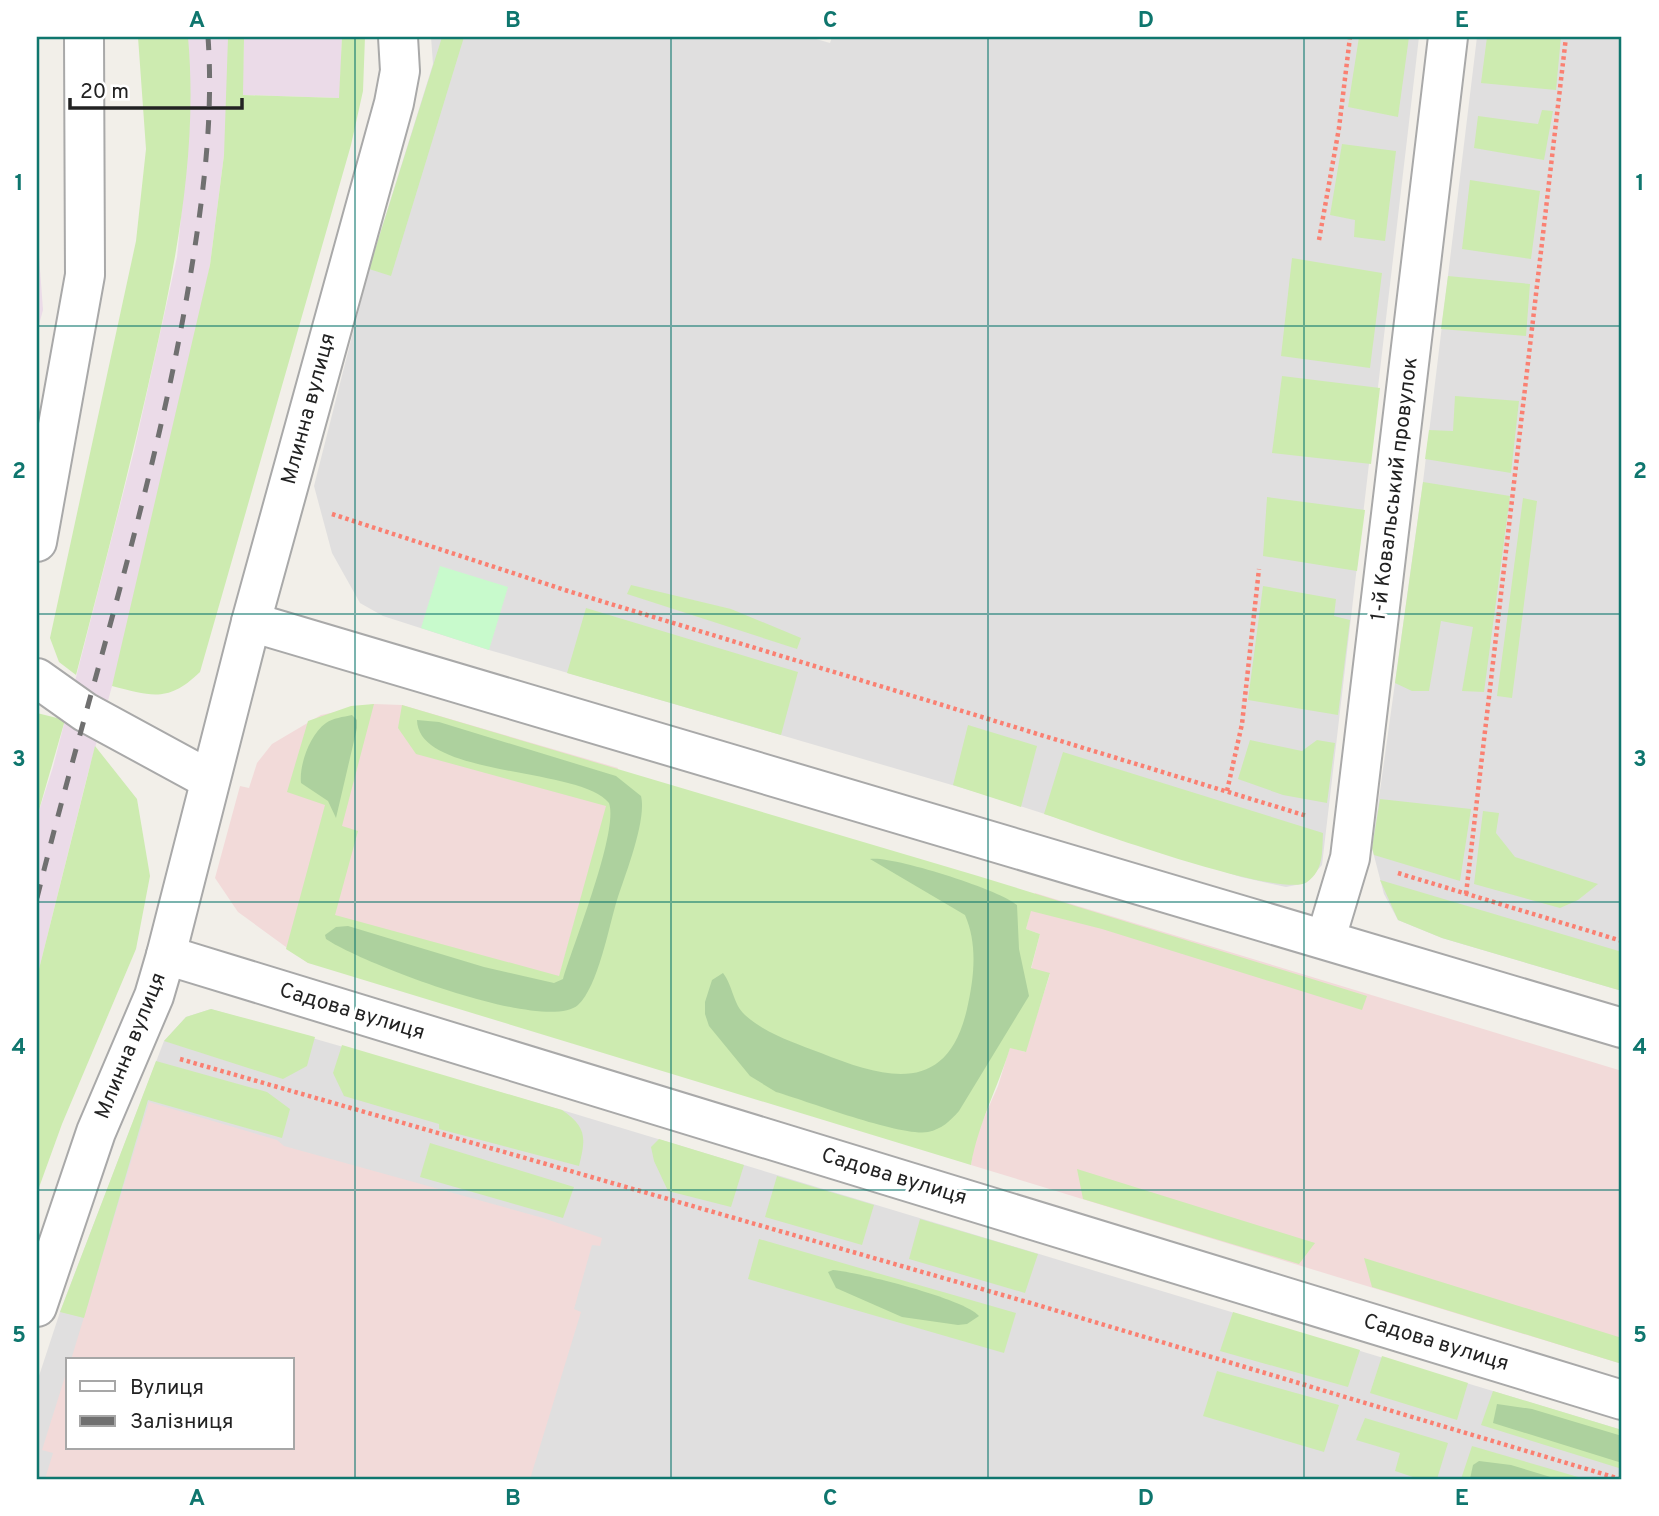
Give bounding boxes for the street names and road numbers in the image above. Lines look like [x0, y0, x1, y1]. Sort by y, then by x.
street label: Млинна вулиця [276, 330, 342, 488]
street label: 1-й Ковальський провулок [1365, 356, 1425, 622]
street label: Млинна вулиця [89, 969, 173, 1123]
street label: Садова вулиця [276, 977, 428, 1047]
street label: Садова вулиця [818, 1142, 970, 1212]
street label: Садова вулиця [1360, 1308, 1512, 1378]

